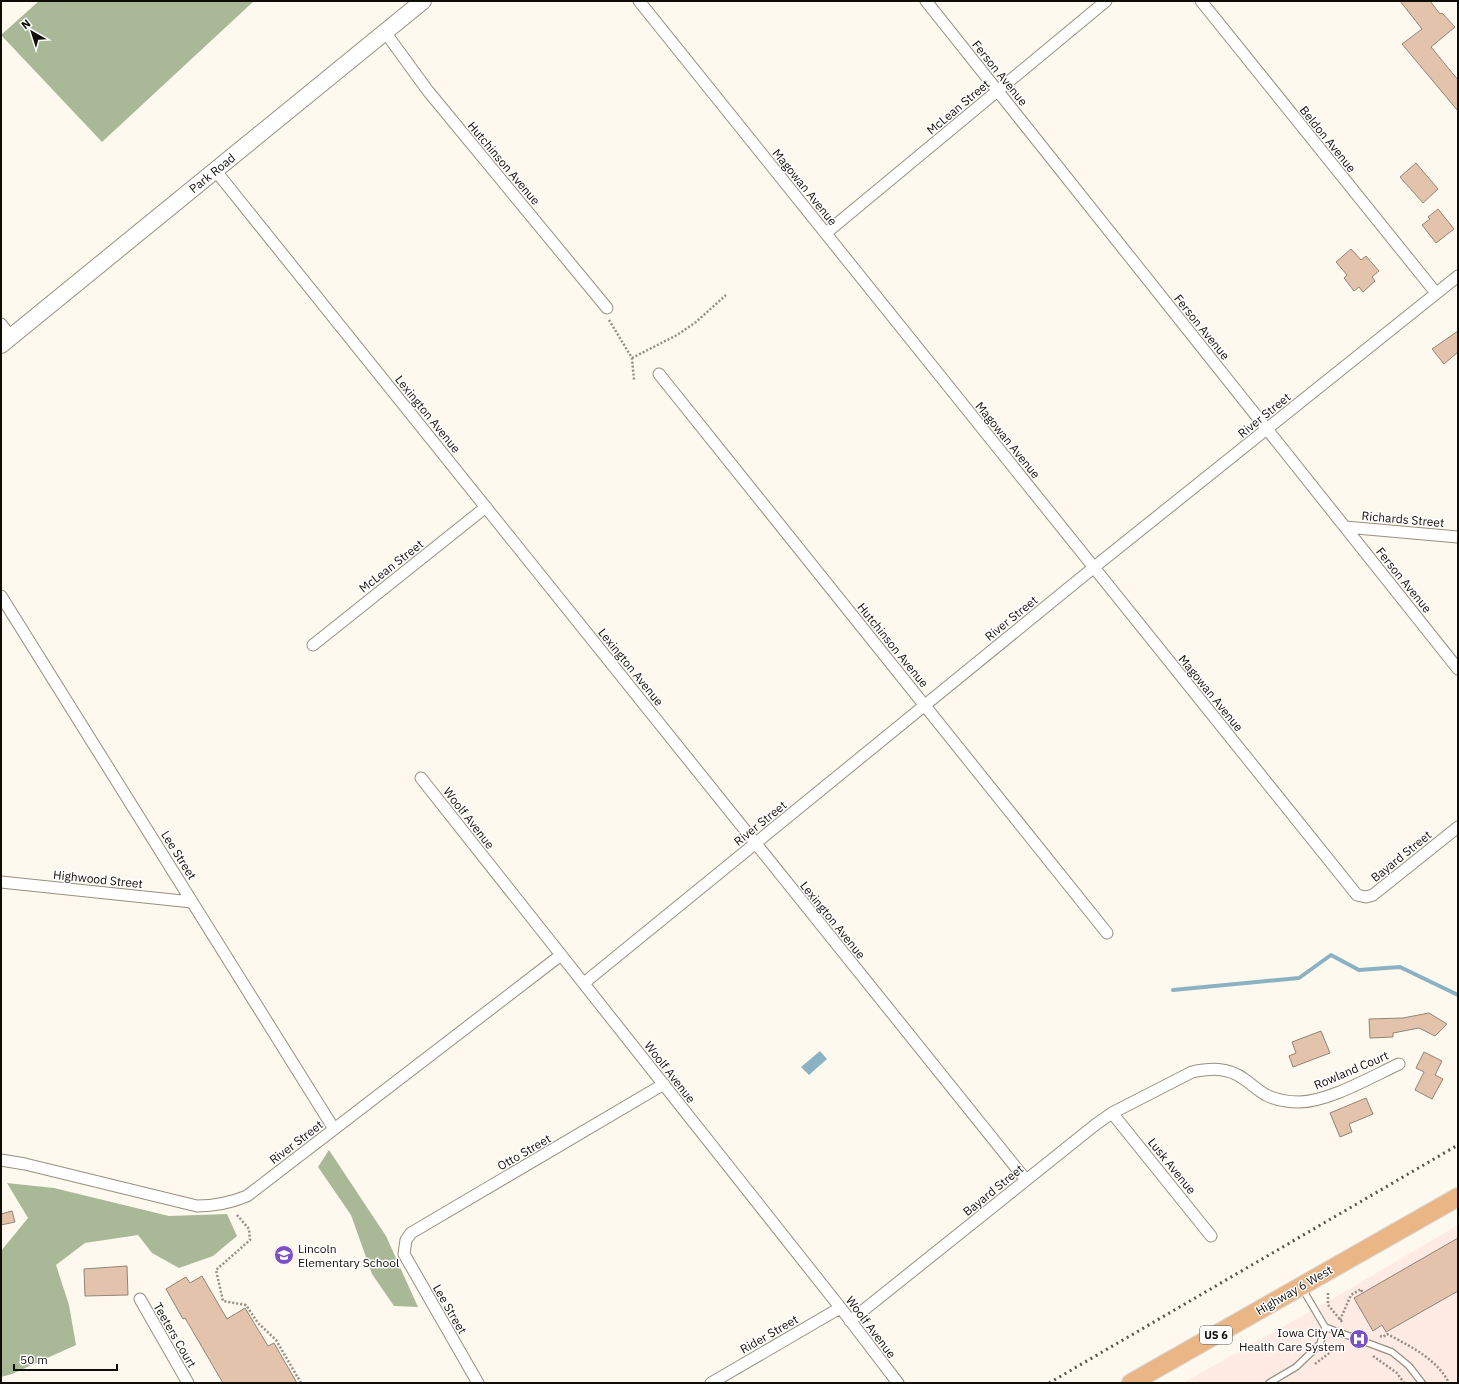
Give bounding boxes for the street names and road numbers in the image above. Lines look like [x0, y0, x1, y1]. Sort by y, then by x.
street label: Ferson Avenue [969, 37, 1031, 109]
street label: McLean Street [924, 76, 992, 138]
street label: Beldon Avenue [1297, 103, 1360, 176]
street label: Hutchinson Avenue [465, 118, 544, 208]
street label: Magowan Avenue [769, 146, 841, 229]
street label: Park Road [186, 150, 238, 196]
street label: Ferson Avenue [1171, 291, 1233, 363]
street label: Lexington Avenue [392, 372, 464, 456]
street label: River Street [1235, 389, 1293, 441]
street label: Magowan Avenue [972, 399, 1044, 482]
street label: Richards Street [1361, 508, 1445, 530]
street label: McLean Street [356, 536, 426, 596]
street label: Ferson Avenue [1373, 544, 1435, 616]
street label: River Street [982, 592, 1040, 644]
street label: Hutchinson Avenue [854, 600, 932, 691]
street label: Lexington Avenue [595, 625, 667, 709]
street label: Magowan Avenue [1175, 652, 1247, 735]
street label: Woolf Avenue [440, 784, 498, 852]
street label: River Street [731, 797, 789, 849]
street label: Bayard Street [1368, 827, 1434, 885]
street label: Lee Street [158, 828, 200, 882]
street label: Highwood Street [53, 867, 143, 891]
street label: Lexington Avenue [797, 878, 869, 962]
street label: Woolf Avenue [641, 1038, 699, 1106]
street label: Rowland Court [1312, 1048, 1390, 1092]
street label: River Street [266, 1117, 326, 1167]
street label: Otto Street [495, 1131, 553, 1173]
street label: Lusk Avenue [1145, 1135, 1199, 1197]
street label: Bayard Street [960, 1161, 1026, 1219]
street label: Highway 6 West [1253, 1262, 1335, 1318]
street label: Lee Street [430, 1282, 470, 1336]
street label: Woolf Avenue [843, 1293, 900, 1361]
street label: Teeters Court [150, 1300, 200, 1370]
street label: Rider Street [737, 1311, 801, 1357]
road number: US 6 [1200, 1326, 1232, 1344]

